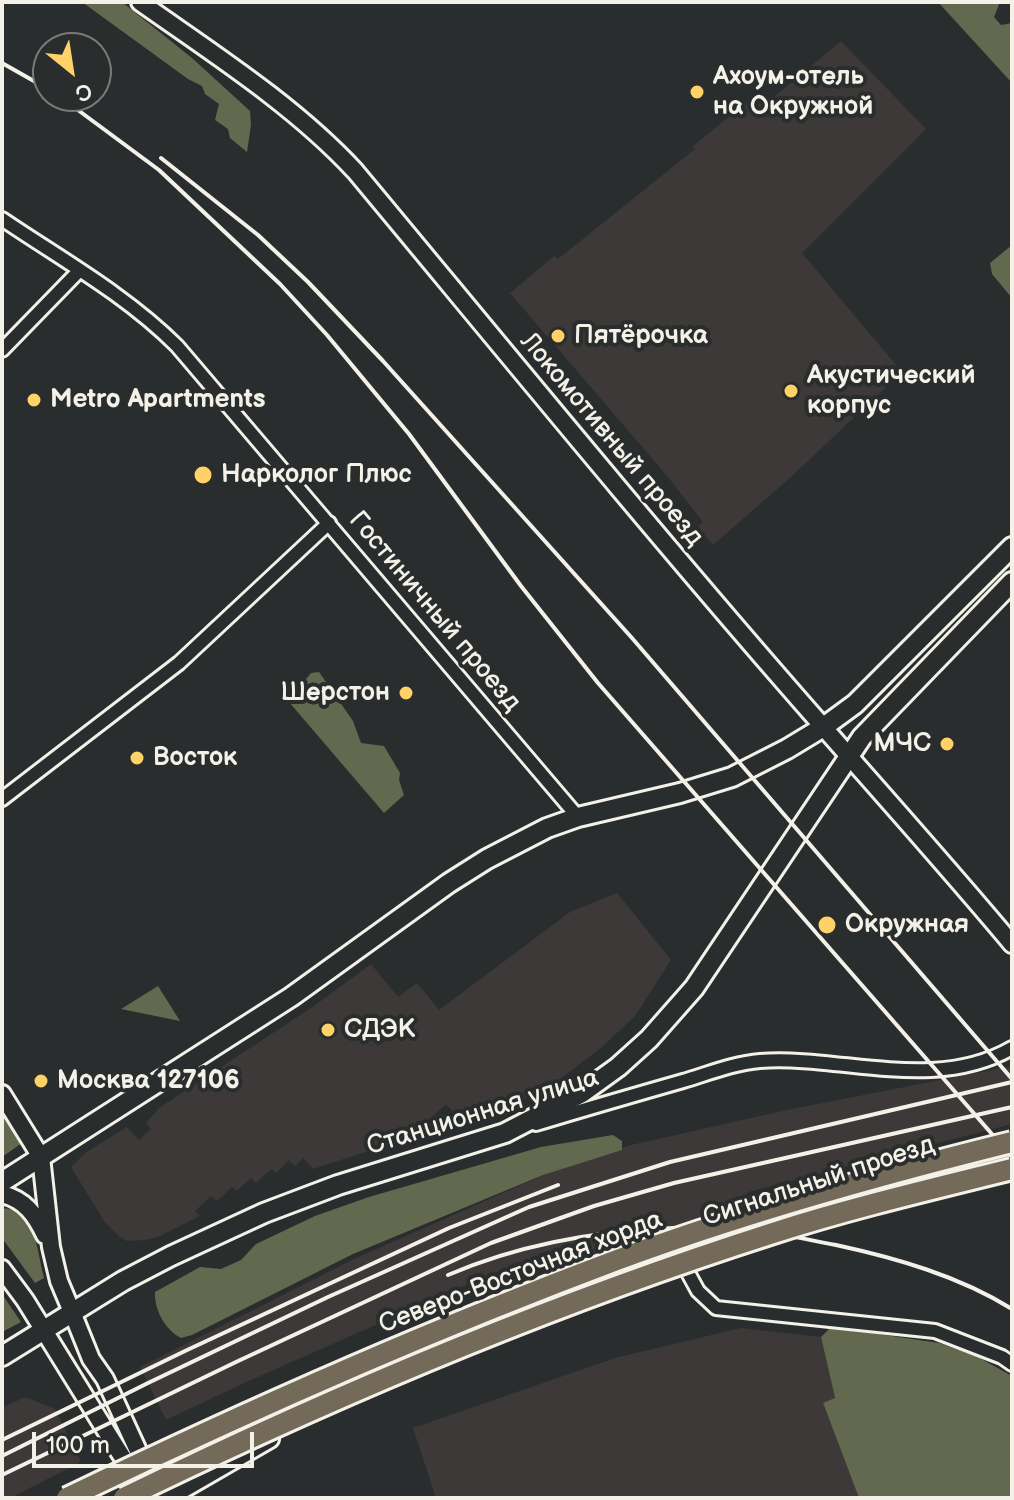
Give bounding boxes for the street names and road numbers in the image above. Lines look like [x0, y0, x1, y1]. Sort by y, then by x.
street label: Локомотивный проезд [513, 327, 709, 553]
street label: Гостиничный проезд [341, 506, 527, 718]
street label: Станционная улица [363, 1063, 603, 1163]
street label: Сигнальный проезд [699, 1130, 939, 1234]
street label: Северо-Восточная хорда [375, 1204, 667, 1342]

